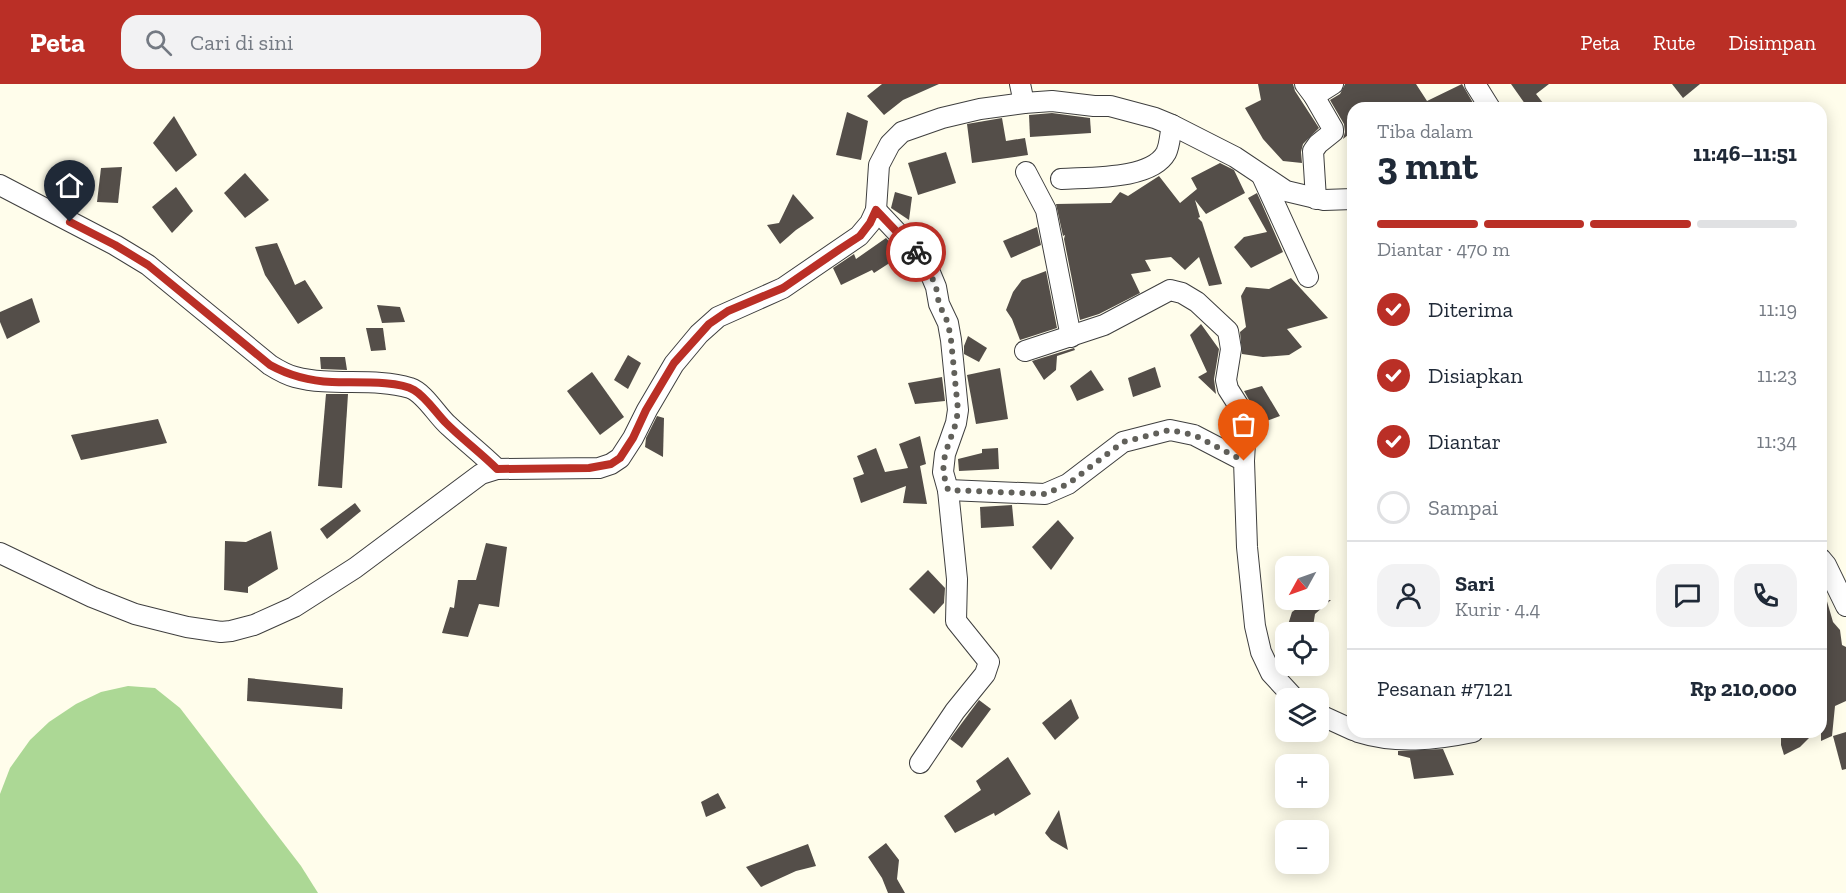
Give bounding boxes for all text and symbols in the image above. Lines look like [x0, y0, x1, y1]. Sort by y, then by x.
search box [121, 15, 541, 69]
text: Peta [30, 26, 85, 59]
icon: search [142, 26, 175, 59]
text: Cari di sini [190, 29, 293, 56]
text: Peta [1581, 30, 1620, 55]
text: Rute [1653, 30, 1695, 55]
text: Disimpan [1728, 30, 1816, 55]
text: Tiba dalam [1377, 119, 1473, 143]
text: 11:46–11:51 [1693, 140, 1797, 167]
text: 3 mnt [1377, 142, 1478, 189]
pin [44, 160, 95, 222]
icon: home [53, 169, 86, 202]
courier [886, 222, 946, 282]
icon: bike [900, 236, 933, 269]
text: Diantar · 470 m [1377, 237, 1510, 261]
icon: check [1377, 293, 1410, 326]
text: Diterima [1428, 296, 1513, 323]
text: 11:19 [1759, 297, 1797, 321]
icon: check [1377, 359, 1410, 392]
text: Disiapkan [1428, 362, 1523, 389]
text: 11:23 [1757, 363, 1797, 387]
pin [1218, 399, 1269, 461]
icon: bag [1227, 408, 1260, 441]
icon: check [1377, 425, 1410, 458]
text: Diantar [1428, 428, 1501, 455]
text: 11:34 [1757, 429, 1797, 453]
text: Sampai [1428, 494, 1498, 521]
north arrow [1275, 556, 1329, 610]
map controls [1275, 556, 1329, 874]
button: person [1377, 564, 1440, 627]
button: chat [1656, 564, 1719, 627]
button: phone [1734, 564, 1797, 627]
text: Sari [1455, 570, 1495, 597]
text: Kurir · 4.4 [1455, 597, 1540, 621]
button: locate [1275, 622, 1329, 676]
text: Pesanan #7121 [1377, 675, 1512, 702]
text: Rp 210,000 [1690, 675, 1797, 702]
button: layers [1275, 688, 1329, 742]
button: + [1275, 754, 1329, 808]
button: − [1275, 820, 1329, 874]

